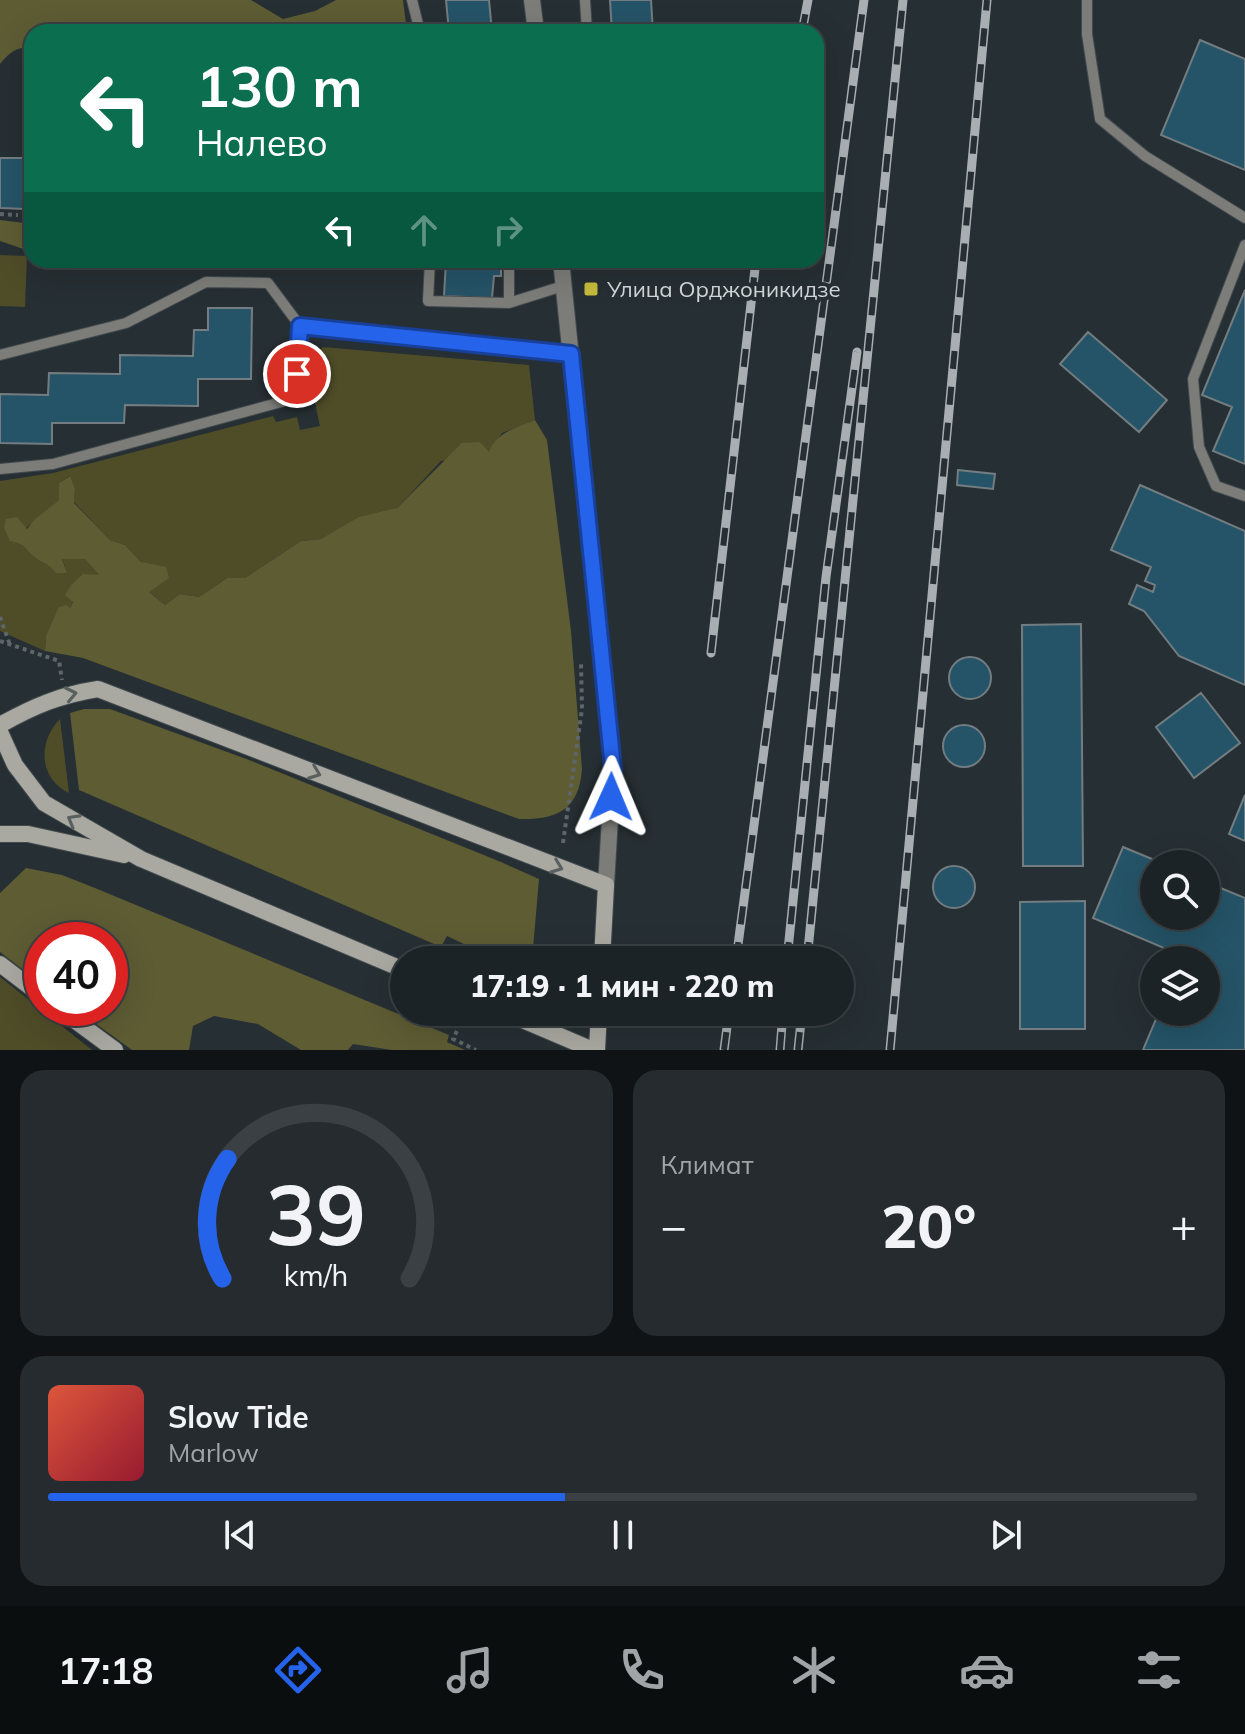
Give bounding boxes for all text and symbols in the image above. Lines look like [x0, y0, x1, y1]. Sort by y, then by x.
text: 130 m [196, 51, 363, 121]
icon: left [64, 56, 168, 160]
text: Налево [196, 120, 328, 165]
icon: left [318, 208, 362, 252]
icon: ahead [402, 208, 446, 252]
icon: right [486, 208, 530, 252]
place label: Улица Орджоникидзе [606, 275, 841, 303]
marker: Улица Орджоникидзе [582, 280, 600, 298]
pin [263, 340, 331, 408]
icon: arrive [275, 352, 319, 396]
one-way arrow [64, 686, 77, 703]
position arrow [569, 755, 653, 839]
one-way arrow [307, 763, 321, 780]
one-way arrow [68, 814, 82, 830]
map controls [1140, 850, 1220, 1026]
button: search [1140, 850, 1220, 930]
one-way arrow [549, 857, 563, 874]
speed limit sign: 40 [24, 922, 128, 1026]
button: layers [1140, 946, 1220, 1026]
text: 17:19 · 1 мин · 220 m [470, 967, 774, 1005]
text: Климат [661, 1148, 754, 1181]
text: 39 [266, 1161, 366, 1266]
text: 20° [881, 1188, 976, 1263]
text: − [661, 1198, 687, 1253]
text: + [1171, 1198, 1197, 1253]
text: km/h [284, 1257, 349, 1293]
text: Slow Tide [168, 1398, 309, 1436]
text: Marlow [168, 1436, 259, 1469]
icon: previous [218, 1513, 262, 1557]
icon: pause [601, 1513, 645, 1557]
icon: next [984, 1513, 1028, 1557]
icon: directions [270, 1642, 326, 1698]
icon: music [442, 1642, 498, 1698]
icon: phone [614, 1642, 670, 1698]
icon: climate [786, 1642, 842, 1698]
icon: car [959, 1642, 1015, 1698]
icon: filters [1131, 1642, 1187, 1698]
text: 17:18 [58, 1648, 153, 1693]

